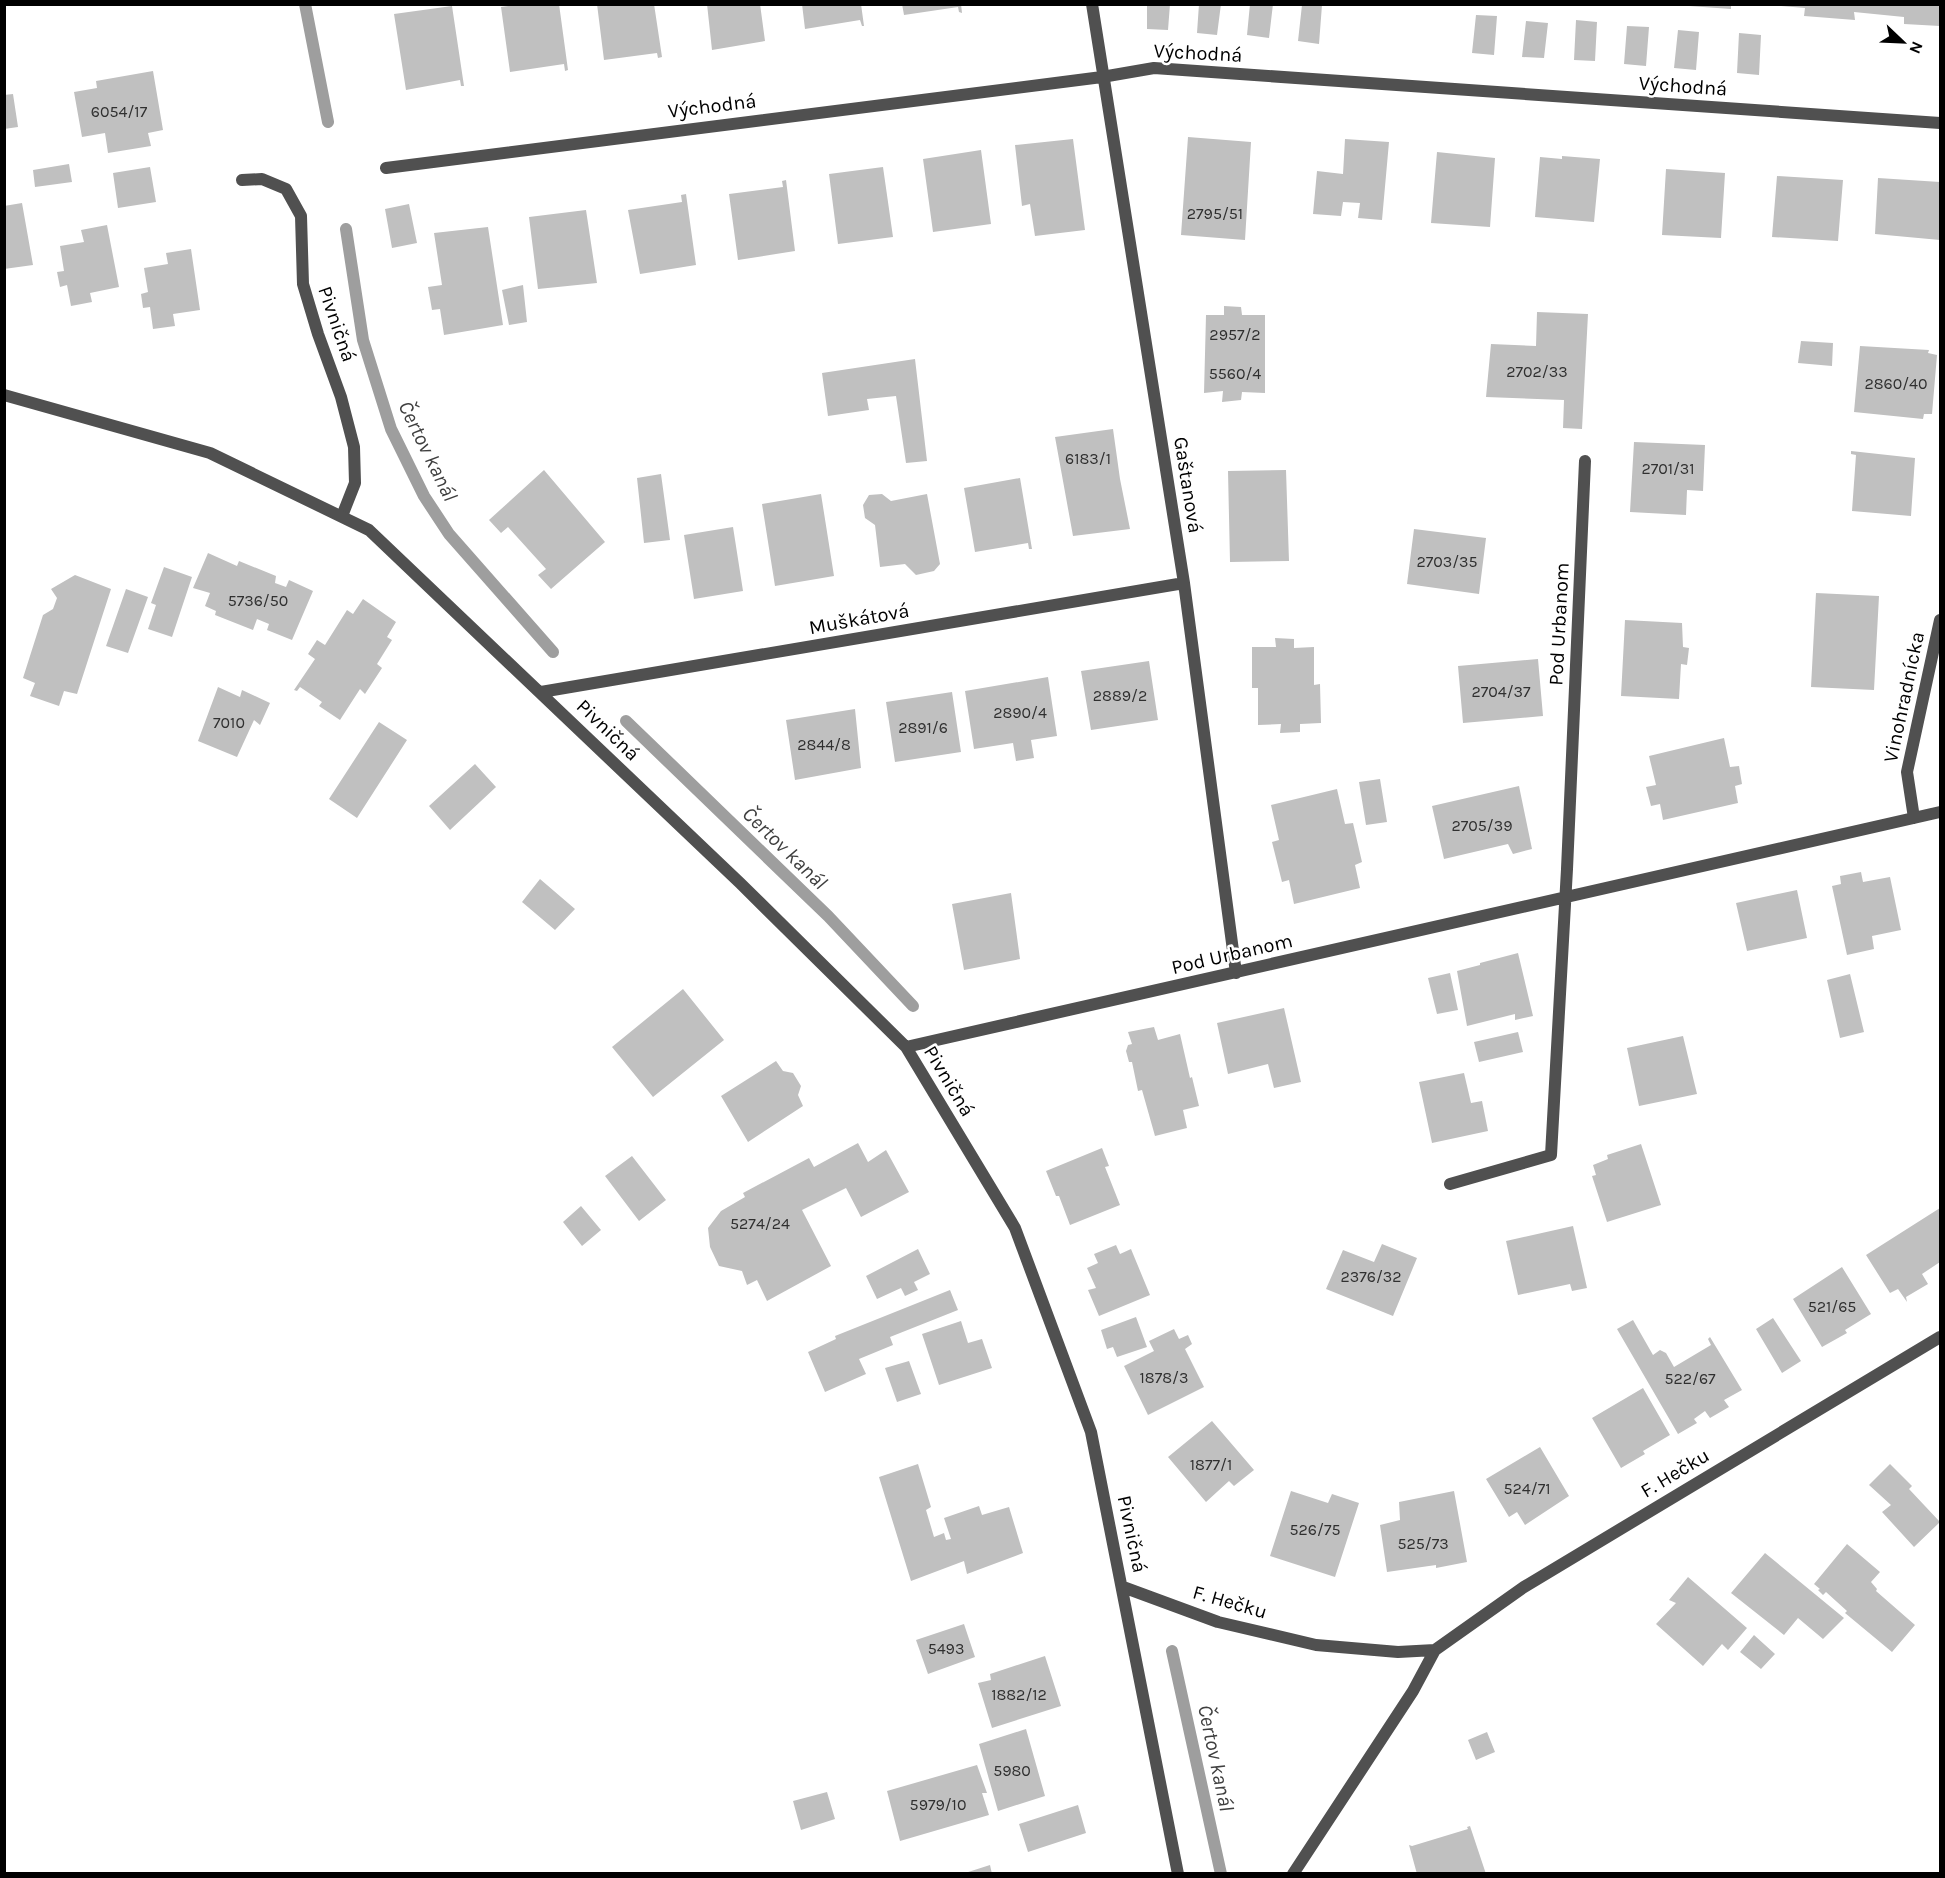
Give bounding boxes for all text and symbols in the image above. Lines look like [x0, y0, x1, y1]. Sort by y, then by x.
north arrow [1873, 12, 1933, 72]
street label: Východná [1153, 39, 1243, 67]
text: N [1905, 39, 1927, 57]
street label: Východná [1638, 71, 1728, 101]
street label: Východná [667, 89, 757, 123]
house number: 6054/17 [91, 102, 148, 121]
house number: 2795/51 [1187, 204, 1243, 223]
street label: Pivničná [313, 283, 361, 365]
house number: 2957/2 [1209, 325, 1261, 344]
house number: 2702/33 [1506, 362, 1568, 381]
house number: 5560/4 [1209, 364, 1261, 383]
house number: 2860/40 [1864, 374, 1928, 393]
water label: Čertov kanál [393, 397, 463, 505]
street label: Gaštanová [1169, 435, 1207, 535]
house number: 6183/1 [1065, 449, 1111, 468]
house number: 2701/31 [1641, 459, 1695, 478]
house number: 2703/35 [1416, 552, 1478, 571]
street label: Pod Urbanom [1544, 562, 1574, 686]
house number: 5736/50 [228, 591, 288, 610]
street label: Muškátová [807, 599, 911, 639]
street label: Vinohradnícka [1879, 630, 1929, 764]
house number: 2704/37 [1471, 682, 1531, 701]
house number: 2889/2 [1093, 686, 1147, 705]
street label: Pivničná [572, 694, 644, 766]
house number: 2890/4 [993, 703, 1047, 722]
house number: 7010 [213, 713, 245, 732]
house number: 2891/6 [898, 718, 948, 737]
house number: 2844/8 [797, 735, 851, 754]
water label: Čertov kanál [738, 802, 832, 894]
house number: 2705/39 [1452, 816, 1512, 835]
street label: Pod Urbanom [1169, 929, 1295, 979]
street label: Pivničná [919, 1041, 979, 1121]
house number: 5274/24 [730, 1214, 790, 1233]
house number: 2376/32 [1340, 1267, 1402, 1286]
house number: 521/65 [1808, 1297, 1856, 1316]
house number: 1878/3 [1140, 1368, 1188, 1387]
house number: 522/67 [1664, 1369, 1716, 1388]
street label: F. Hečku [1636, 1444, 1714, 1502]
house number: 1877/1 [1190, 1455, 1232, 1474]
house number: 524/71 [1504, 1479, 1550, 1498]
street label: Pivničná [1113, 1493, 1151, 1575]
house number: 526/75 [1290, 1520, 1340, 1539]
house number: 525/73 [1397, 1534, 1449, 1553]
street label: F. Hečku [1190, 1580, 1270, 1624]
house number: 5493 [928, 1639, 964, 1658]
house number: 1882/12 [991, 1685, 1047, 1704]
water label: Čertov kanál [1193, 1702, 1239, 1814]
house number: 5980 [993, 1761, 1031, 1780]
house number: 5979/10 [910, 1795, 966, 1814]

